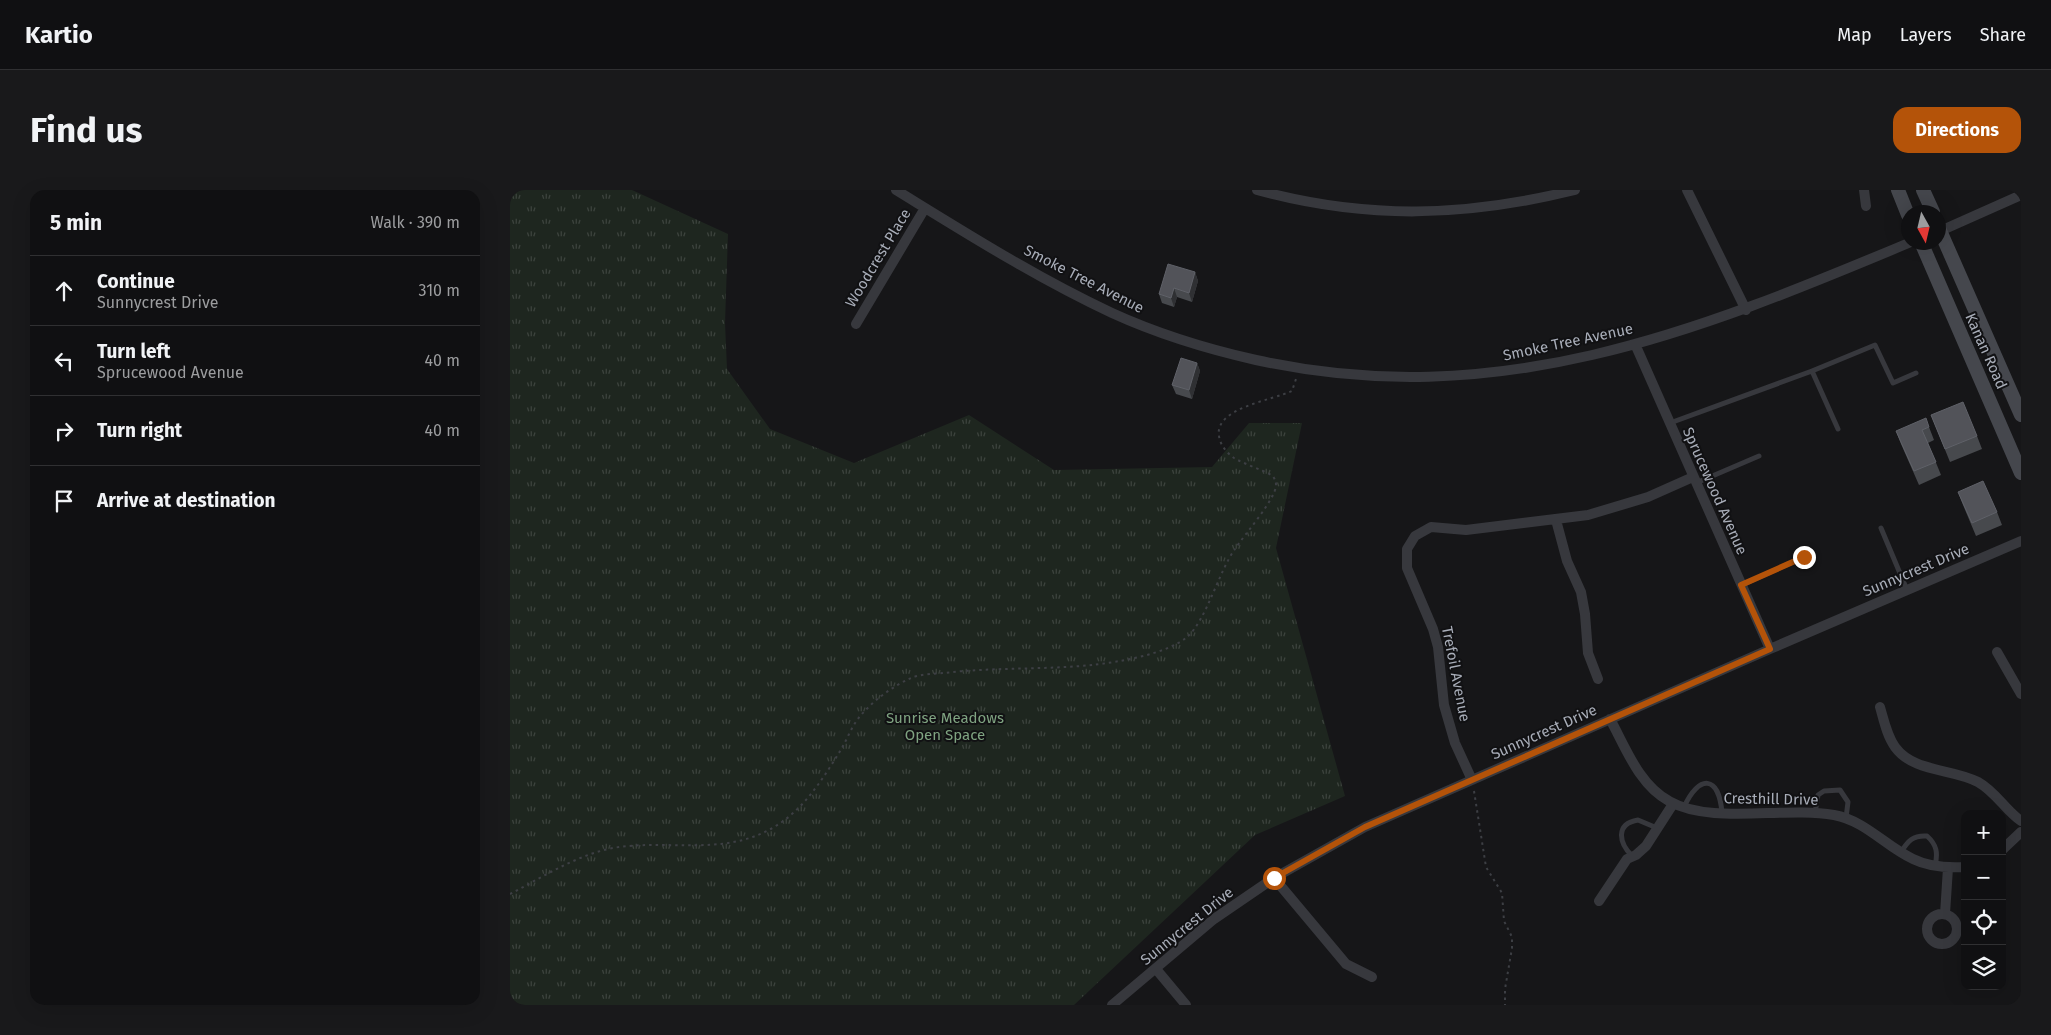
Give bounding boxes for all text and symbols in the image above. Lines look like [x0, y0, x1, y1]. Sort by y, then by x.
text: Kartio [25, 21, 93, 49]
text: Map [1837, 24, 1872, 46]
text: Layers [1900, 24, 1952, 46]
text: Share [1980, 24, 2026, 46]
button: Directions [1893, 107, 2021, 153]
text: Find us [30, 109, 142, 151]
street label: Woodcrest Place [841, 205, 915, 311]
north arrow [1901, 205, 1946, 250]
text: 5 min [50, 210, 102, 236]
text: Walk · 390 m [370, 213, 460, 232]
street label: Smoke Tree Avenue [1021, 241, 1147, 317]
text: Continue [97, 270, 175, 293]
icon: ahead [50, 277, 78, 305]
text: 310 m [419, 281, 460, 300]
text: Sunnycrest Drive [97, 293, 219, 312]
street label: Kanan Road [1961, 310, 2011, 392]
street label: Smoke Tree Avenue [1501, 319, 1635, 365]
text: Turn left [97, 340, 171, 363]
icon: left [50, 347, 78, 375]
text: 40 m [425, 351, 460, 370]
text: Sprucewood Avenue [97, 363, 244, 382]
icon: right [50, 417, 78, 445]
text: Turn right [97, 419, 182, 442]
text: 40 m [425, 421, 460, 440]
street label: Sprucewood Avenue [1679, 424, 1751, 558]
icon: arrive [50, 487, 78, 515]
text: Arrive at destination [97, 489, 276, 512]
street label: Sunnycrest Drive [1860, 539, 1972, 601]
route end [1793, 546, 1816, 569]
street label: Trefoil Avenue [1438, 625, 1474, 723]
street label: Sunnycrest Drive [1488, 701, 1600, 763]
park label: Sunrise Meadows Open Space [886, 709, 1004, 744]
street label: Cresthill Drive [1723, 789, 1819, 809]
map controls [1961, 810, 2006, 990]
button: + [1961, 810, 2006, 855]
button: − [1961, 855, 2006, 900]
route start [1263, 867, 1286, 890]
street label: Sunnycrest Drive [1137, 883, 1237, 969]
button: locate [1961, 900, 2006, 945]
button: layers [1961, 945, 2006, 990]

